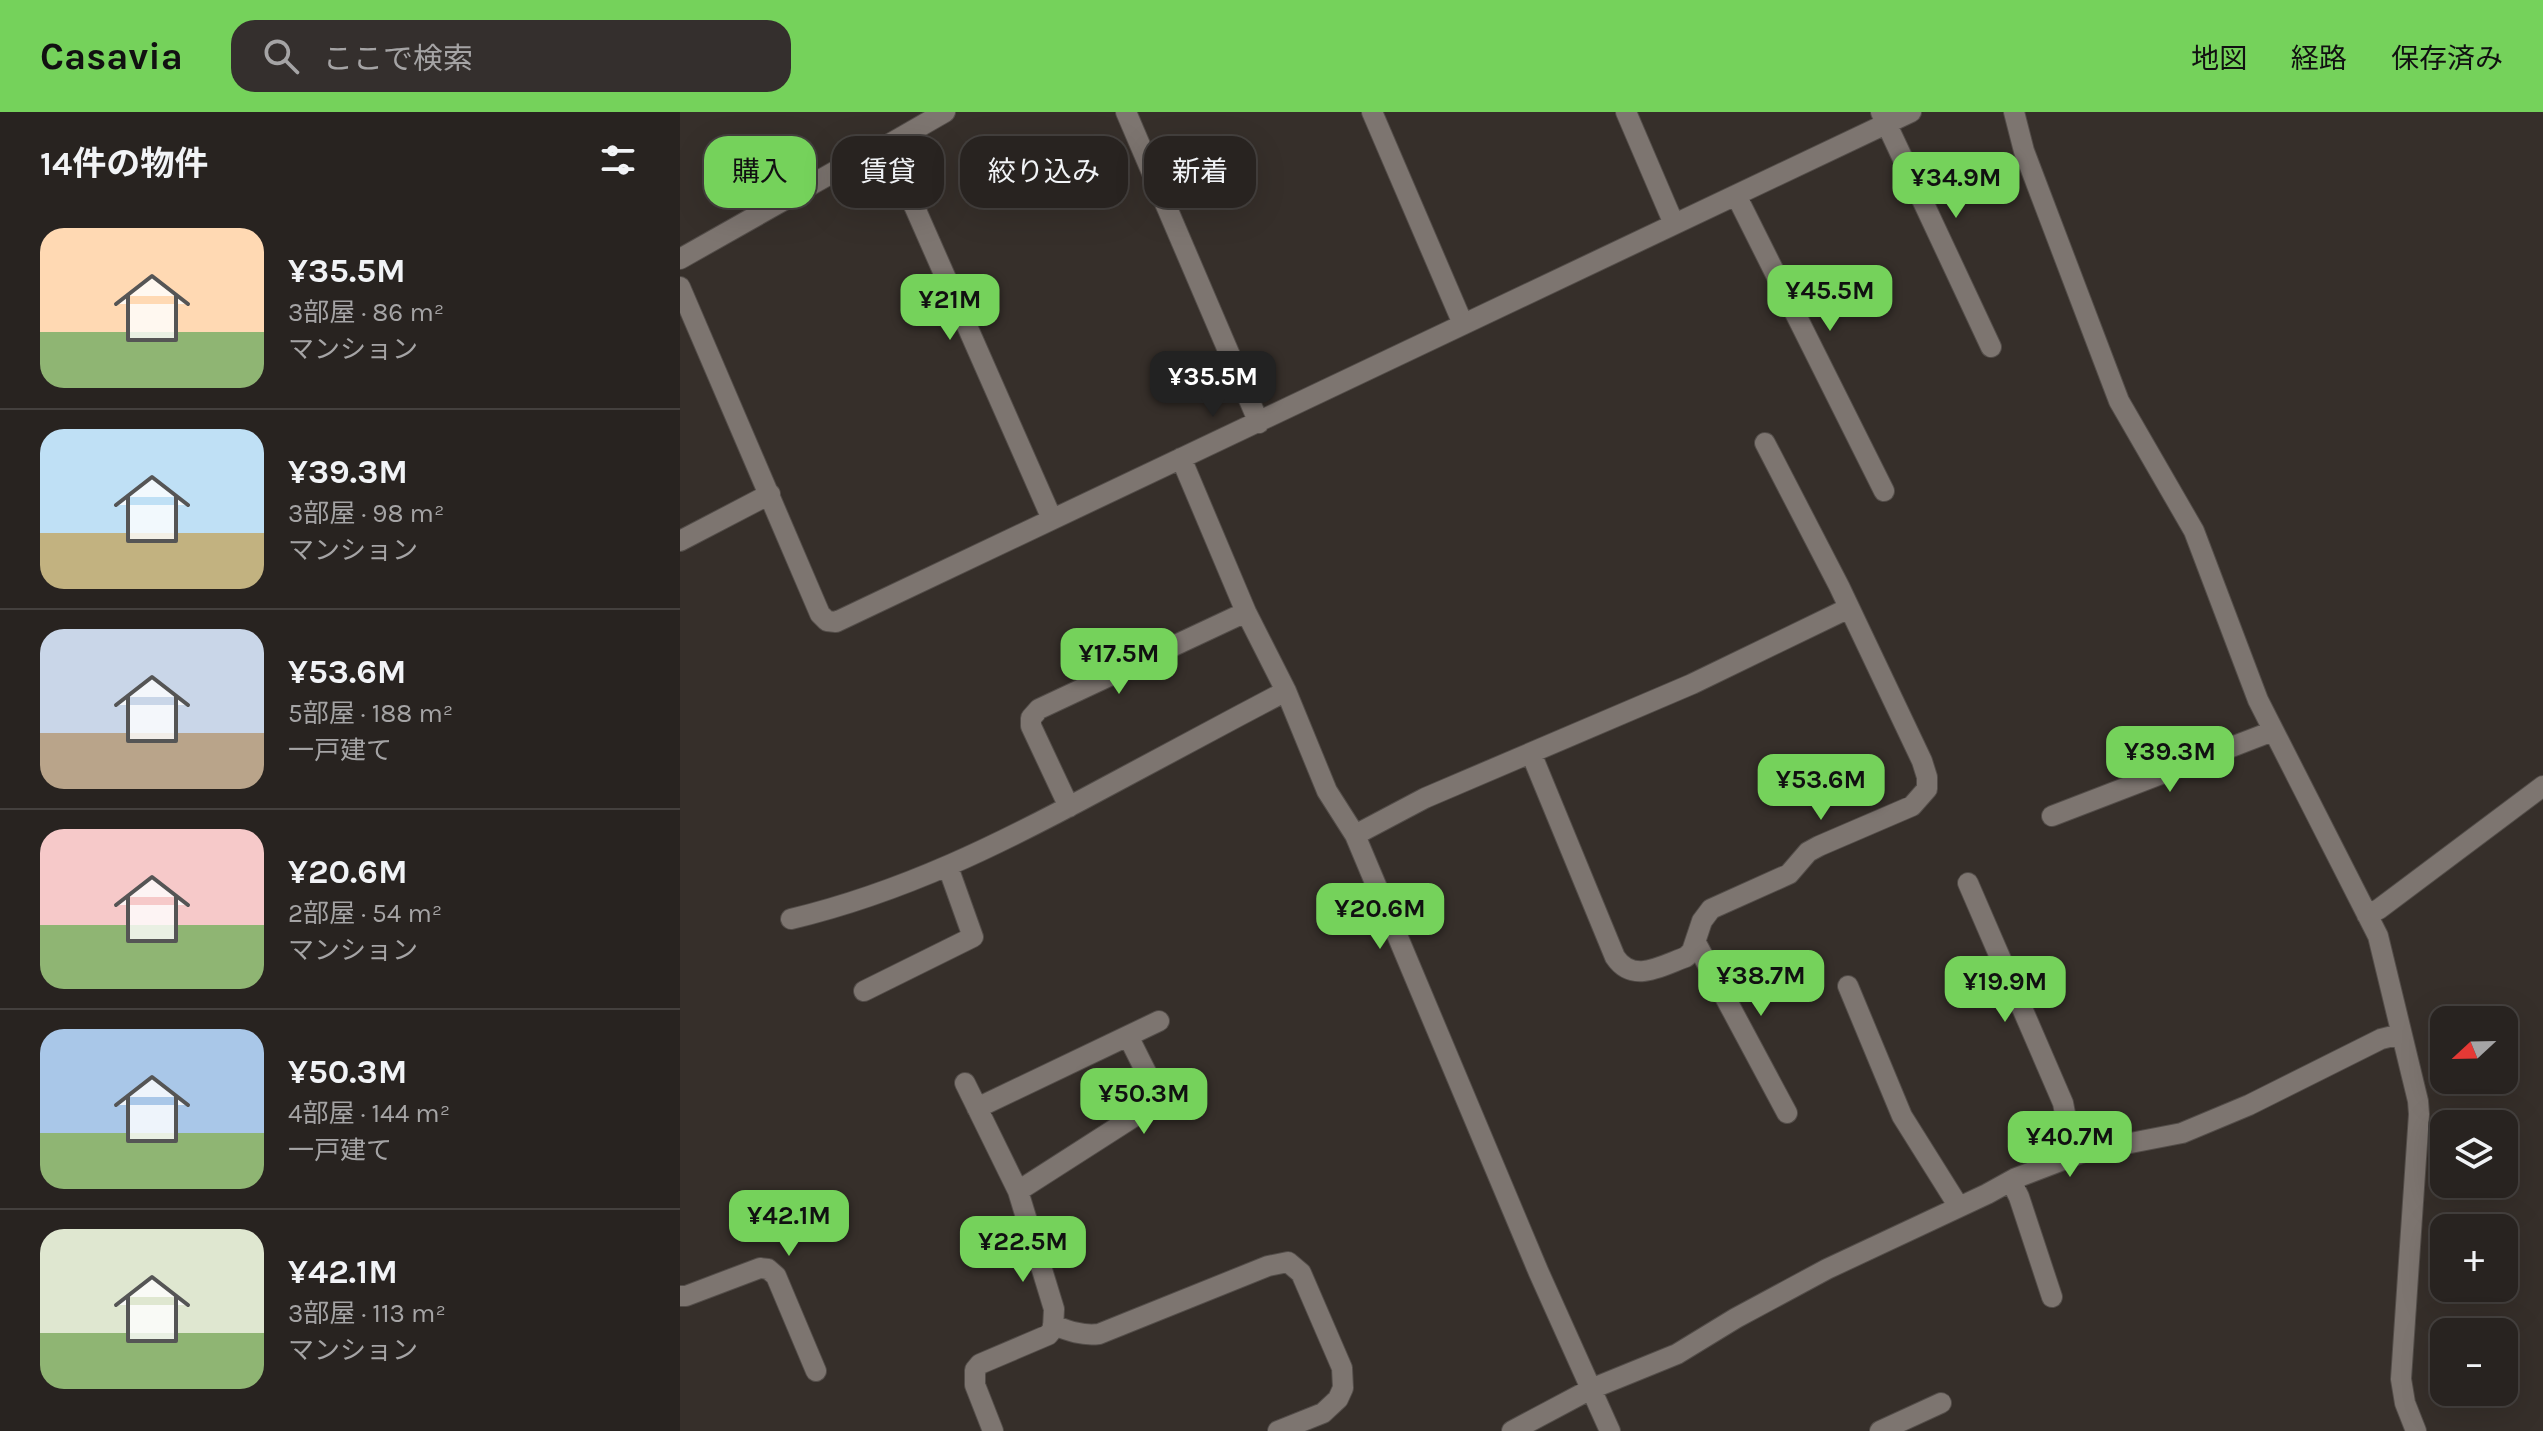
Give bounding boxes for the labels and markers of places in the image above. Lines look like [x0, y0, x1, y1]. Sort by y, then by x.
pin: ¥34.9M [1891, 152, 2021, 220]
pin: ¥45.5M [1765, 265, 1895, 333]
pin: ¥21M [903, 274, 997, 342]
pin: ¥35.5M [1148, 351, 1278, 419]
pin: ¥17.5M [1054, 628, 1184, 696]
pin: ¥39.3M [2105, 726, 2235, 794]
pin: ¥53.6M [1756, 754, 1886, 822]
pin: ¥20.6M [1315, 883, 1445, 951]
pin: ¥38.7M [1696, 950, 1826, 1018]
pin: ¥19.9M [1940, 956, 2070, 1024]
pin: ¥50.3M [1079, 1068, 1209, 1136]
pin: ¥40.7M [2005, 1111, 2135, 1179]
pin: ¥42.1M [724, 1190, 854, 1258]
pin: ¥22.5M [958, 1216, 1088, 1284]

